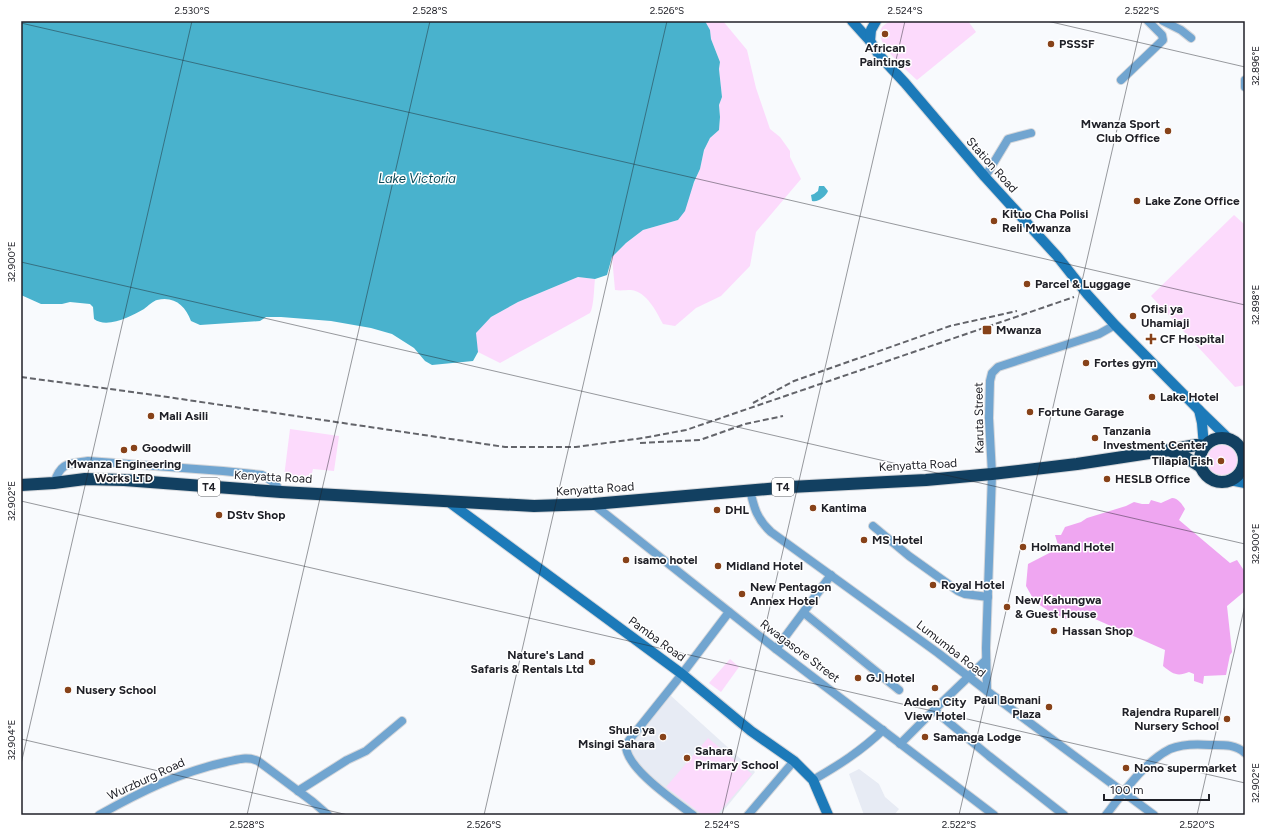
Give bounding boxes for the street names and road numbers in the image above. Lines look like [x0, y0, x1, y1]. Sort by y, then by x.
street label: Station Road [964, 134, 1020, 196]
street label: Karuta Street [971, 382, 987, 454]
street label: Kenyatta Road [878, 456, 958, 474]
street label: Kenyatta Road [233, 468, 313, 486]
road number: T4 [198, 478, 220, 496]
road number: T4 [772, 478, 794, 496]
street label: Kenyatta Road [555, 479, 635, 499]
street label: Pamba Road [626, 614, 688, 664]
street label: Rwagasore Street [758, 617, 843, 686]
street label: Lumumba Road [914, 618, 988, 680]
street label: Wurzburg Road [105, 755, 187, 803]

